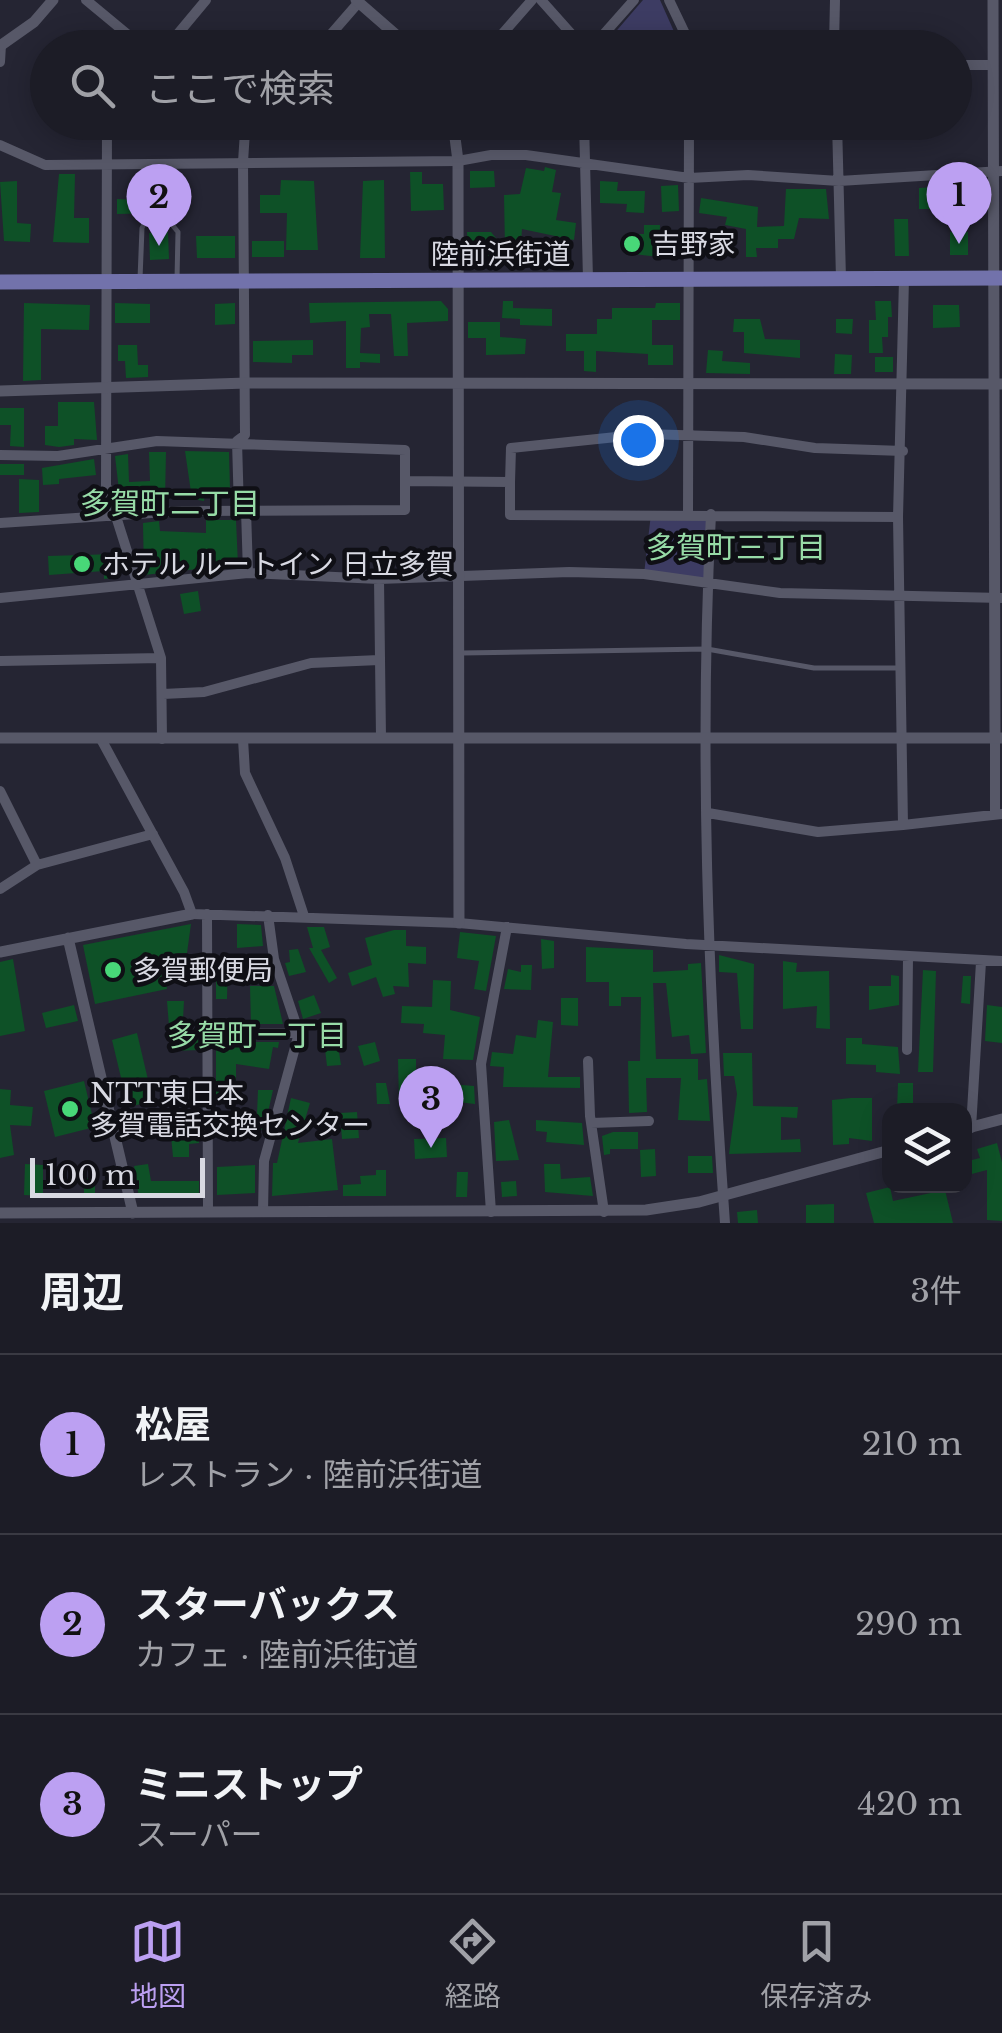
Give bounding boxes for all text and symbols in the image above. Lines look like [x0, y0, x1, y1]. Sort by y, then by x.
search box [30, 30, 972, 140]
icon: search [65, 58, 120, 113]
text: ここで検索 [145, 65, 335, 112]
pin: 1 [926, 162, 992, 244]
pin: 2 [126, 164, 192, 246]
place label: 吉野家 [652, 227, 736, 262]
marker: 吉野家 [621, 233, 643, 255]
street label: 陸前浜街道 [431, 237, 571, 272]
your location [613, 415, 664, 466]
district label: 多賀町二丁目 [80, 485, 260, 522]
district label: 多賀町三丁目 [646, 529, 826, 566]
place label: ホテル ルートイン 日立多賀 [102, 547, 454, 582]
marker: ホテル ルートイン 日立多賀 [71, 553, 93, 575]
place label: 多賀郵便局 [133, 953, 273, 988]
marker: 多賀郵便局 [102, 959, 124, 981]
district label: 多賀町一丁目 [167, 1017, 347, 1054]
pin: 3 [398, 1066, 464, 1148]
place label: NTT東日本 多賀電話交換センター [90, 1076, 370, 1143]
marker: NTT東日本 多賀電話交換センター [59, 1098, 81, 1120]
map controls [882, 1103, 972, 1193]
button: layers [882, 1103, 972, 1193]
scale bar [30, 1153, 205, 1198]
text: 100 m [45, 1158, 136, 1193]
text: 周辺 [40, 1266, 124, 1318]
text: 3件 [910, 1271, 962, 1311]
text: 松屋 [135, 1401, 211, 1448]
text: 1 [66, 1424, 79, 1464]
text: 210 m [862, 1424, 962, 1464]
text: レストラン · 陸前浜街道 [135, 1455, 483, 1495]
text: スターバックス [135, 1581, 399, 1628]
text: 2 [62, 1604, 83, 1644]
text: 290 m [855, 1604, 962, 1644]
text: カフェ · 陸前浜街道 [135, 1635, 419, 1675]
text: ミニストップ [135, 1761, 363, 1808]
text: 3 [62, 1784, 83, 1824]
text: 420 m [857, 1784, 962, 1824]
text: スーパー [135, 1815, 263, 1855]
tab: 地図 [130, 1914, 186, 2014]
tab: 経路 [445, 1914, 501, 2014]
tab: 保存済み [760, 1914, 872, 2014]

